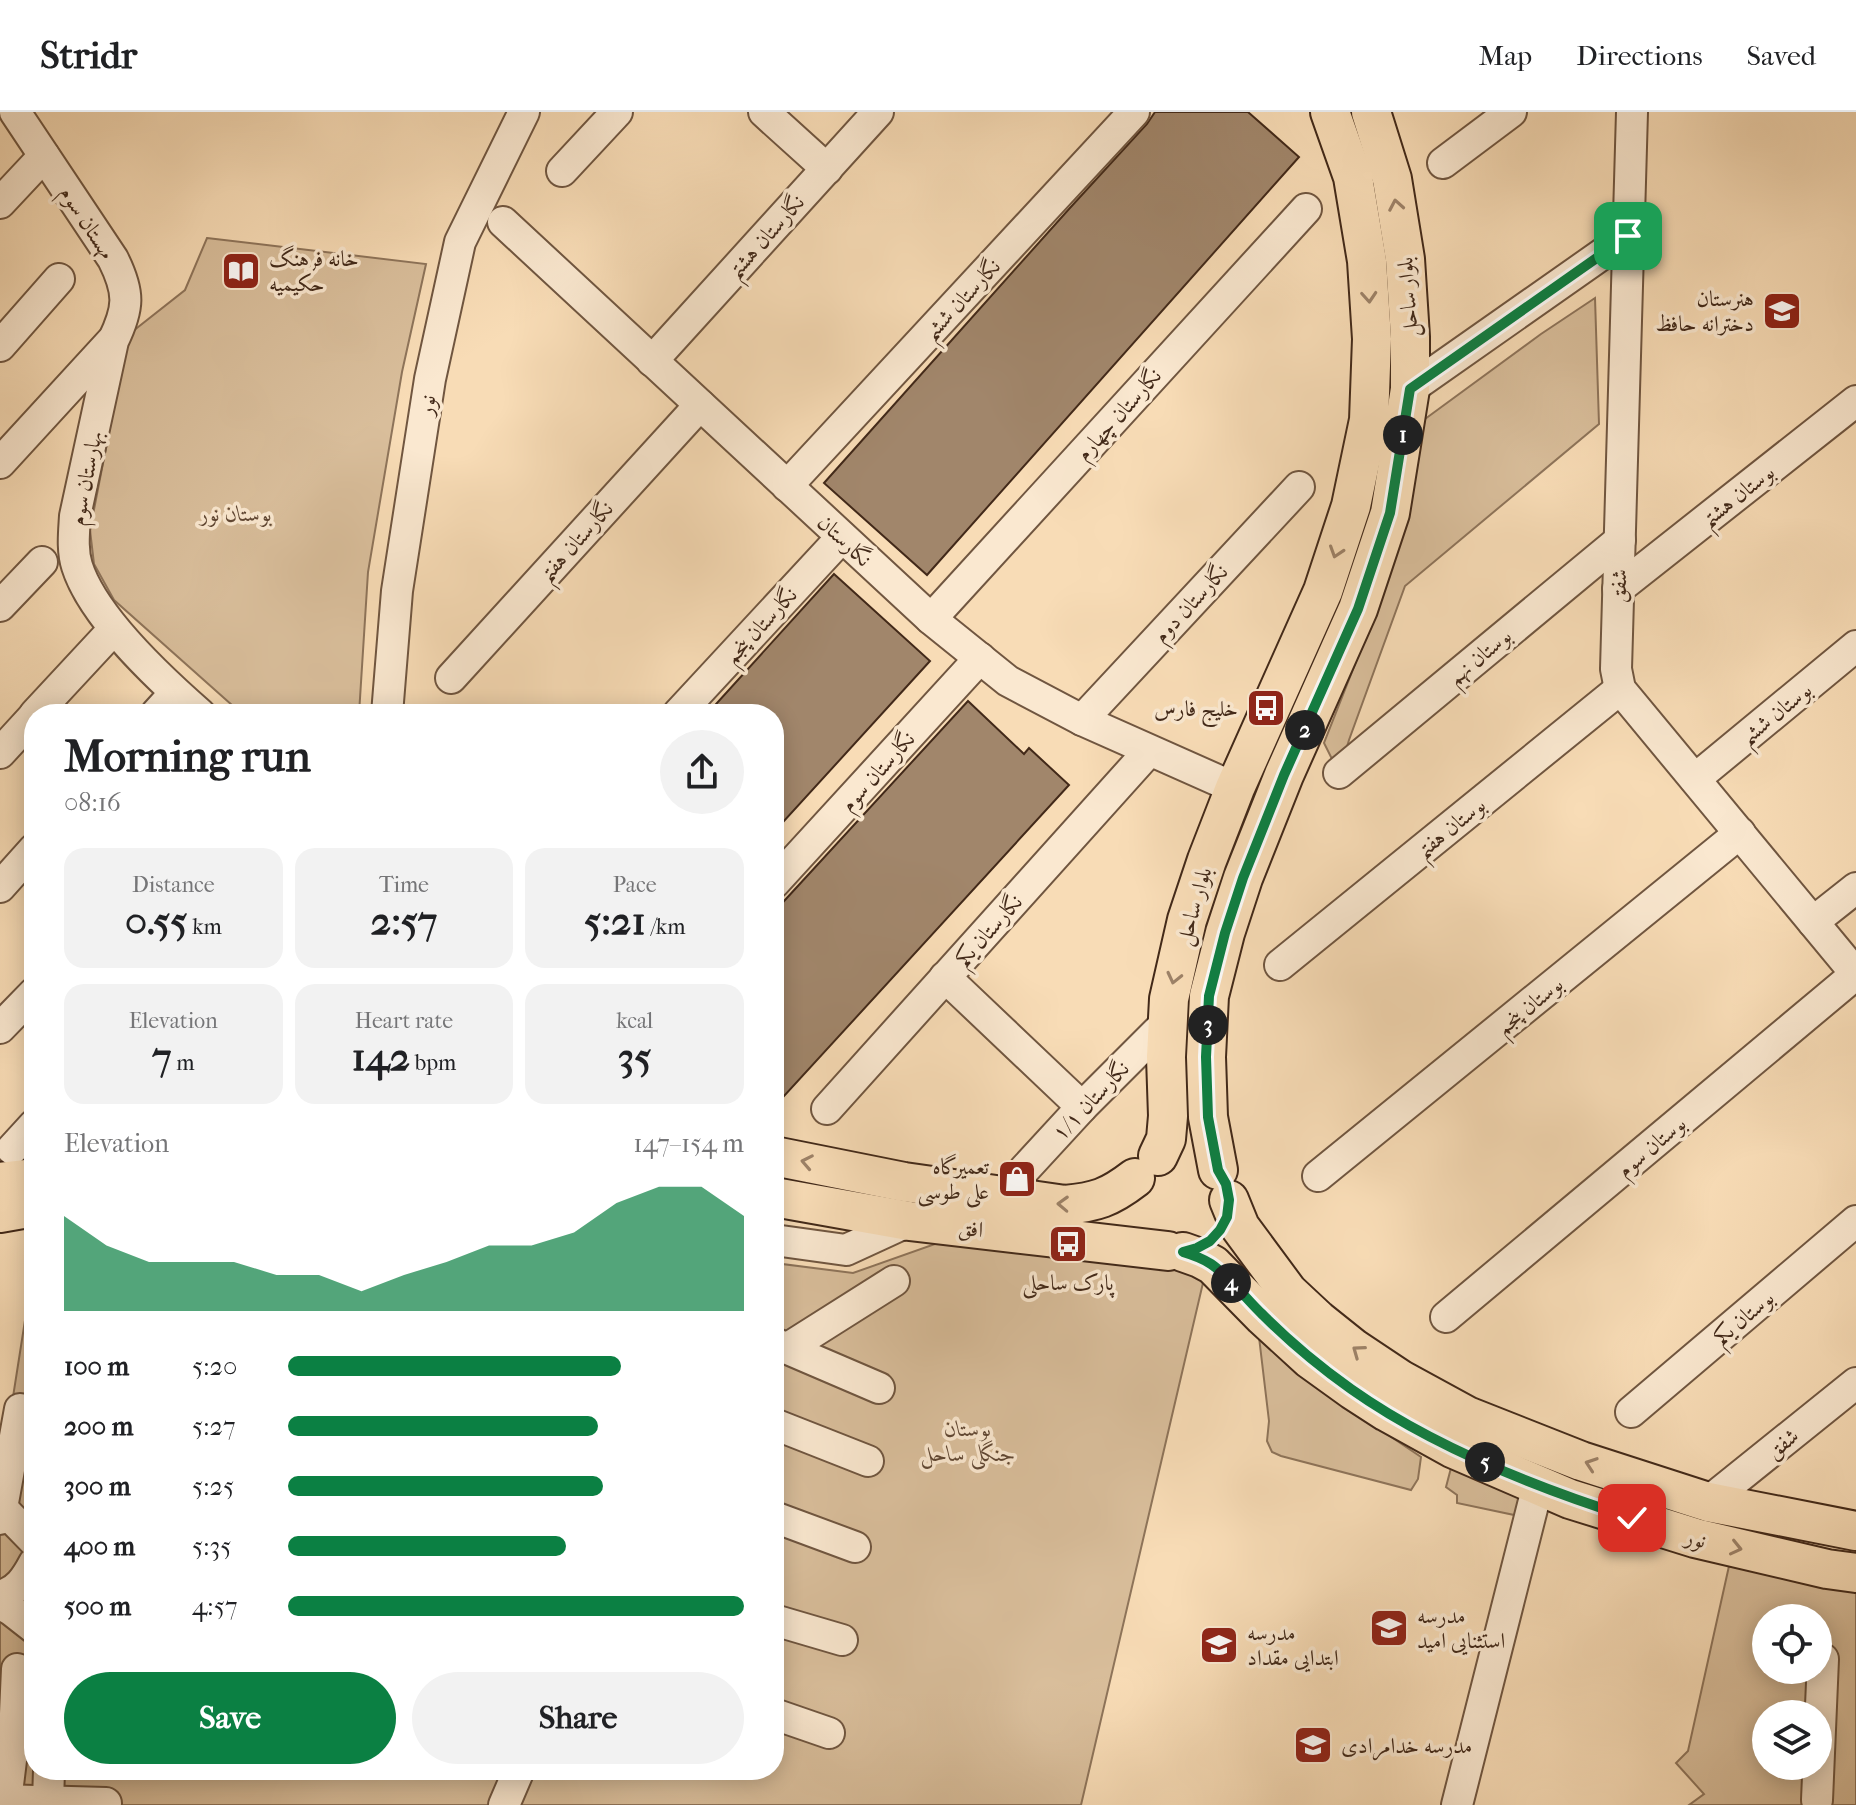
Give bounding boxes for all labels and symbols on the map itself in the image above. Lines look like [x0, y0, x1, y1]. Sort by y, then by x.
street label: مهستان سوم [49, 181, 120, 267]
street label: نگارستان هشتم [721, 189, 816, 289]
one-way arrow [1389, 198, 1406, 212]
pin [1594, 202, 1662, 270]
place label: خانه فرهنگ حکیمیه [269, 245, 359, 297]
library icon: خانه فرهنگ حکیمیه [220, 250, 262, 292]
street label: نگارستان ششم [917, 253, 1012, 351]
street label: بلوار ساحل [1392, 256, 1426, 338]
place label: هنرستان دخترانه حافظ [1655, 286, 1754, 337]
school or university icon: هنرستان دخترانه حافظ [1761, 290, 1803, 332]
one-way arrow [1360, 291, 1377, 304]
street label: نگارستان چهارم [1070, 362, 1172, 470]
street label: نور [412, 393, 441, 419]
pin: 1 [1383, 415, 1423, 455]
street label: بهارستان سوم [64, 429, 114, 529]
street label: بوستان هشتم [1695, 459, 1785, 539]
street label: نگارستان هفتم [532, 495, 625, 593]
park label: بوستان نور [198, 501, 272, 527]
street label: نگارستان [812, 509, 877, 572]
one-way arrow [1329, 545, 1345, 559]
street label: نگارستان دوم [1147, 558, 1238, 652]
street label: شفق [1605, 569, 1633, 604]
street label: نگارستان پنجم [718, 581, 808, 674]
street label: بوستان نهم [1443, 623, 1521, 696]
street label: بوستان ششم [1734, 677, 1822, 757]
bus stop icon: خلیج فارس [1245, 687, 1287, 729]
place label: خلیج فارس [1154, 696, 1238, 728]
pin: 2 [1285, 710, 1325, 750]
street label: نگارستان سوم [834, 726, 925, 821]
street label: بوستان هفتم [1410, 792, 1496, 870]
street label: بلوار ساحل [1170, 864, 1219, 949]
street label: نگارستان یکم [949, 888, 1033, 977]
one-way arrow [1166, 970, 1183, 984]
street label: بوستان پنجم [1491, 971, 1573, 1046]
pin: 3 [1188, 1005, 1228, 1045]
street label: نگارستان ۱/۱ [1046, 1055, 1135, 1146]
street label: بوستان سوم [1612, 1110, 1695, 1188]
place label: تعمیرگاه علی طوسی [917, 1153, 990, 1208]
one-way arrow [800, 1155, 814, 1172]
shop icon: تعمیرگاه علی طوسی [996, 1158, 1038, 1200]
one-way arrow [1057, 1195, 1069, 1212]
street label: افق [957, 1215, 985, 1243]
bus stop icon: پارک ساحلی [1047, 1223, 1089, 1265]
pin: 4 [1211, 1263, 1251, 1303]
place label: پارک ساحلی [1022, 1270, 1116, 1299]
street label: بوستان یکم [1708, 1285, 1784, 1356]
one-way arrow [1352, 1346, 1367, 1361]
park label: بوستان جنگلی ساحل [920, 1416, 1016, 1470]
street label: شفق [1761, 1423, 1804, 1465]
pin: 5 [1465, 1442, 1505, 1482]
one-way arrow [1585, 1458, 1599, 1474]
pin [1598, 1484, 1666, 1552]
street label: نور [1681, 1523, 1709, 1554]
one-way arrow [1729, 1539, 1743, 1556]
place label: مدرسه استثنایی امید [1417, 1603, 1505, 1656]
school or university icon: مدرسه استثنایی امید [1368, 1607, 1410, 1649]
place label: مدرسه ابتدایی مقداد [1247, 1620, 1339, 1673]
school or university icon: مدرسه ابتدایی مقداد [1198, 1624, 1240, 1666]
school or university icon: مدرسه خدامرادی [1292, 1724, 1334, 1766]
place label: مدرسه خدامرادی [1341, 1733, 1472, 1761]

